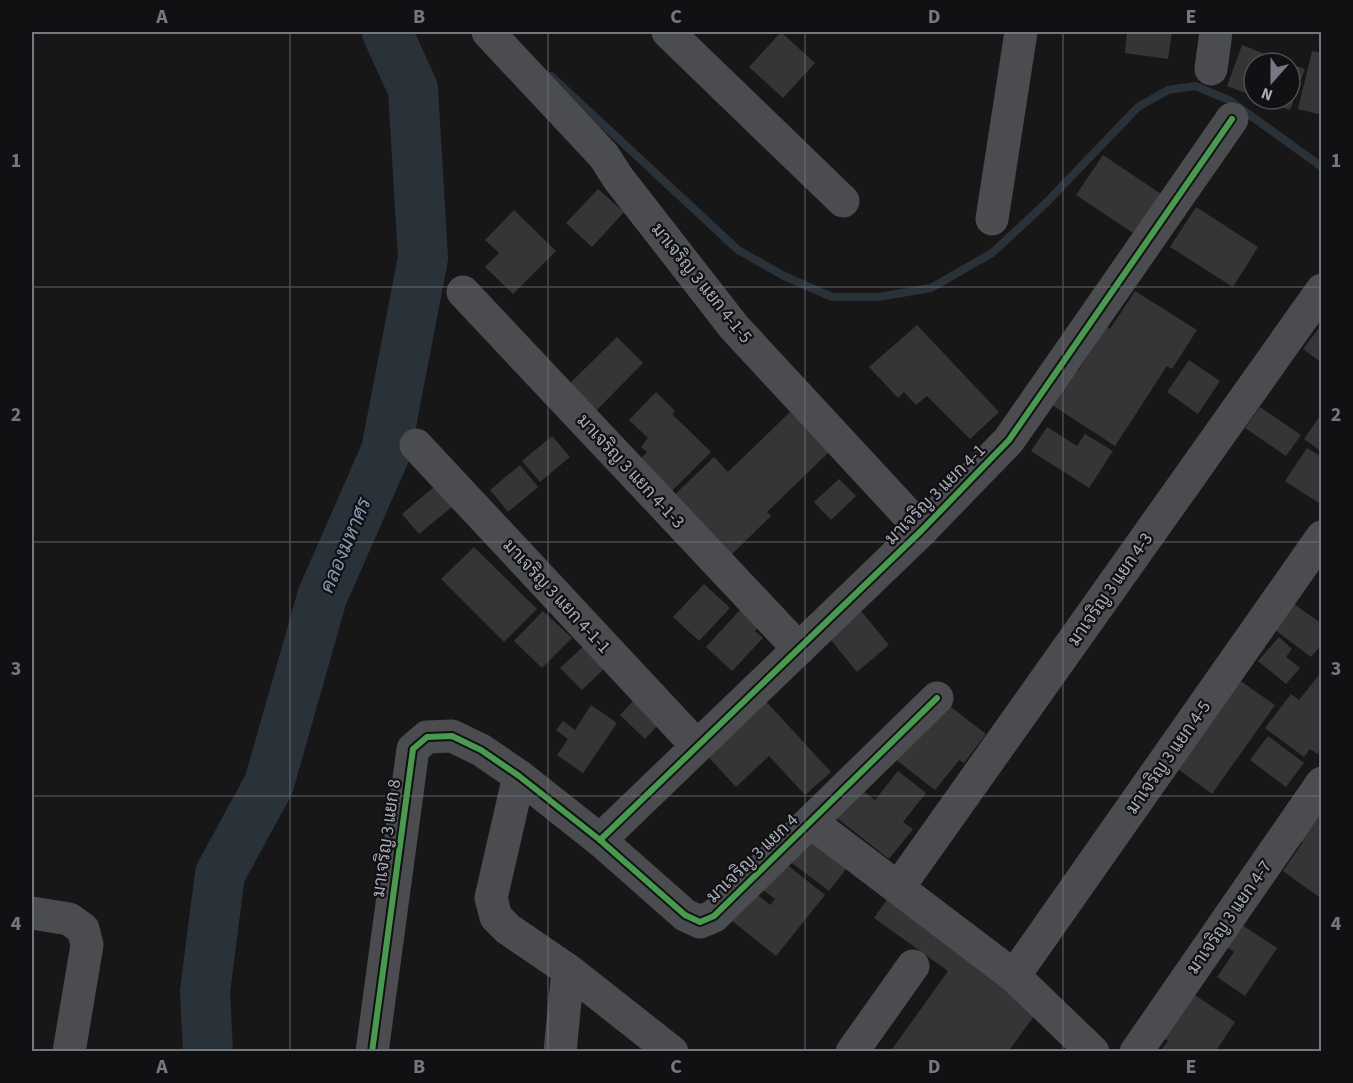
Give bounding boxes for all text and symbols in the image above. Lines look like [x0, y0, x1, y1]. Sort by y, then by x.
text: A [155, 3, 168, 31]
text: B [413, 3, 425, 31]
text: C [670, 3, 682, 31]
text: D [928, 3, 940, 31]
text: E [1186, 3, 1196, 31]
north arrow [1242, 51, 1302, 111]
text: N [1258, 82, 1276, 106]
text: 1 [11, 147, 21, 175]
text: 1 [1331, 147, 1341, 175]
street label: มาเจริญ 3 แยก 4-1-5 [645, 218, 758, 349]
text: 2 [11, 401, 21, 429]
text: 2 [1331, 401, 1341, 429]
street label: มาเจริญ 3 แยก 4-1-3 [571, 409, 690, 534]
street label: มาเจริญ 3 แยก 4-1 [879, 438, 991, 550]
water label: คลองมหาศร [313, 492, 379, 597]
street label: มาเจริญ 3 แยก 4-3 [1062, 527, 1159, 651]
street label: มาเจริญ 3 แยก 4-1-1 [497, 534, 616, 659]
text: 3 [11, 655, 21, 683]
text: 3 [1331, 655, 1341, 683]
street label: มาเจริญ 3 แยก 4-5 [1120, 695, 1217, 819]
street label: มาเจริญ 3 แยก 8 [366, 777, 407, 899]
street label: มาเจริญ 3 แยก 4 [701, 808, 804, 909]
street label: มาเจริญ 3 แยก 4-7 [1181, 855, 1278, 979]
text: 4 [11, 910, 22, 938]
text: 4 [1331, 910, 1342, 938]
text: A [155, 1053, 168, 1081]
text: B [413, 1053, 425, 1081]
text: C [670, 1053, 682, 1081]
text: D [928, 1053, 940, 1081]
text: E [1186, 1053, 1196, 1081]

